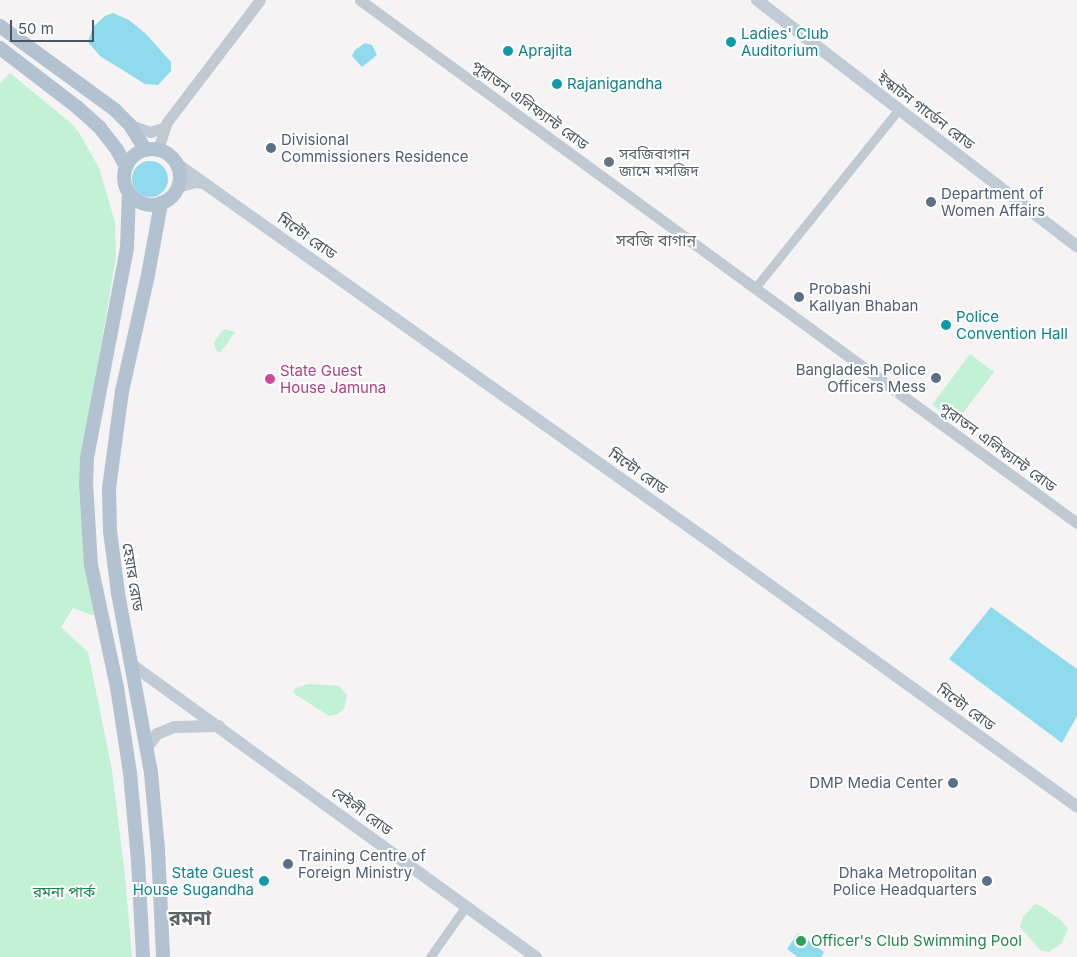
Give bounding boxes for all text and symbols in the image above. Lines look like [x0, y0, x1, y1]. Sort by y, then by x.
scale bar [12, 10, 96, 42]
text: 50 m [18, 19, 54, 38]
place label: Ladies' Club Auditorium [741, 24, 829, 59]
marker: Ladies' Club Auditorium [725, 36, 737, 48]
place label: Aprajita [518, 42, 572, 60]
marker: Aprajita [502, 45, 514, 57]
street label: পুরাতন এলিফ্যান্ট রোড [468, 57, 592, 153]
street label: ইস্কাটন গার্ডেন রোড [874, 69, 978, 153]
place label: Rajanigandha [567, 75, 663, 93]
marker: Rajanigandha [551, 78, 563, 90]
place label: Divisional Commissioners Residence [281, 130, 469, 165]
marker: Divisional Commissioners Residence [265, 142, 277, 154]
place label: সবজিবাগান জামে মসজিদ [619, 144, 698, 179]
marker: সবজিবাগান জামে মসজিদ [603, 156, 615, 168]
place label: Department of Women Affairs [941, 184, 1045, 219]
marker: Department of Women Affairs [925, 196, 937, 208]
street label: মিন্টো রোড [274, 209, 340, 263]
district label: সবজি বাগান [616, 230, 696, 250]
place label: Probashi Kallyan Bhaban [809, 279, 918, 314]
marker: Probashi Kallyan Bhaban [793, 291, 805, 303]
place label: Police Convention Hall [956, 307, 1068, 342]
marker: Police Convention Hall [940, 319, 952, 331]
place label: Bangladesh Police Officers Mess [796, 360, 926, 395]
place label: State Guest House Jamuna [280, 361, 386, 396]
marker: Bangladesh Police Officers Mess [930, 372, 942, 384]
marker: State Guest House Jamuna [264, 373, 276, 385]
street label: পুরাতন এলিফ্যান্ট রোড [936, 399, 1060, 495]
street label: মিন্টো রোড [605, 444, 671, 498]
street label: হেয়ার রোড [119, 542, 147, 612]
street label: মিন্টো রোড [933, 680, 999, 734]
place label: DMP Media Center [809, 774, 943, 792]
marker: DMP Media Center [947, 777, 959, 789]
street label: বেইলী রোড [328, 783, 396, 839]
place label: Training Centre of Foreign Ministry [298, 846, 426, 881]
marker: Training Centre of Foreign Ministry [282, 858, 294, 870]
place label: State Guest House Sugandha [133, 863, 254, 898]
place label: Dhaka Metropolitan Police Headquarters [833, 863, 977, 898]
marker: State Guest House Sugandha [258, 875, 270, 887]
marker: Dhaka Metropolitan Police Headquarters [981, 875, 993, 887]
park label: রমনা পার্ক [33, 883, 95, 901]
district label: রমনা [169, 906, 211, 930]
place label: Officer's Club Swimming Pool [811, 932, 1022, 950]
marker: Officer's Club Swimming Pool [795, 935, 807, 947]

